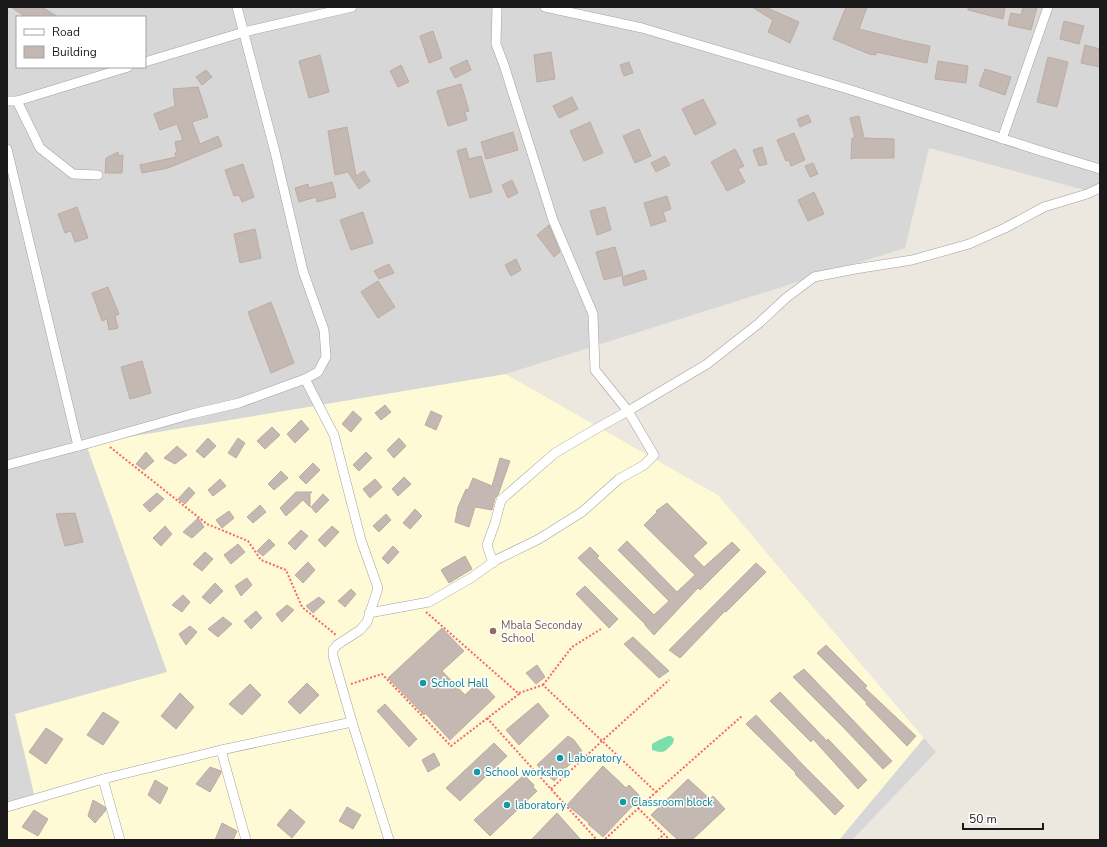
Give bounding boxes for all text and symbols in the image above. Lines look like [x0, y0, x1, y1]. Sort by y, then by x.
legend [16, 16, 146, 68]
text: Road [52, 24, 80, 40]
text: Building [52, 44, 97, 60]
place label: Mbala Seconday School [501, 618, 583, 646]
marker: Mbala Seconday School [488, 626, 498, 636]
place label: School Hall [431, 676, 489, 691]
marker: School Hall [418, 678, 428, 688]
place label: Laboratory [568, 751, 622, 766]
marker: Laboratory [555, 753, 565, 763]
place label: School workshop [485, 765, 570, 780]
marker: School workshop [472, 767, 482, 777]
place label: Classroom block [631, 795, 713, 810]
marker: Classroom block [618, 797, 628, 807]
place label: laboratory [515, 798, 567, 813]
marker: laboratory [502, 800, 512, 810]
scale bar [963, 805, 1043, 831]
text: 50 m [969, 811, 997, 827]

